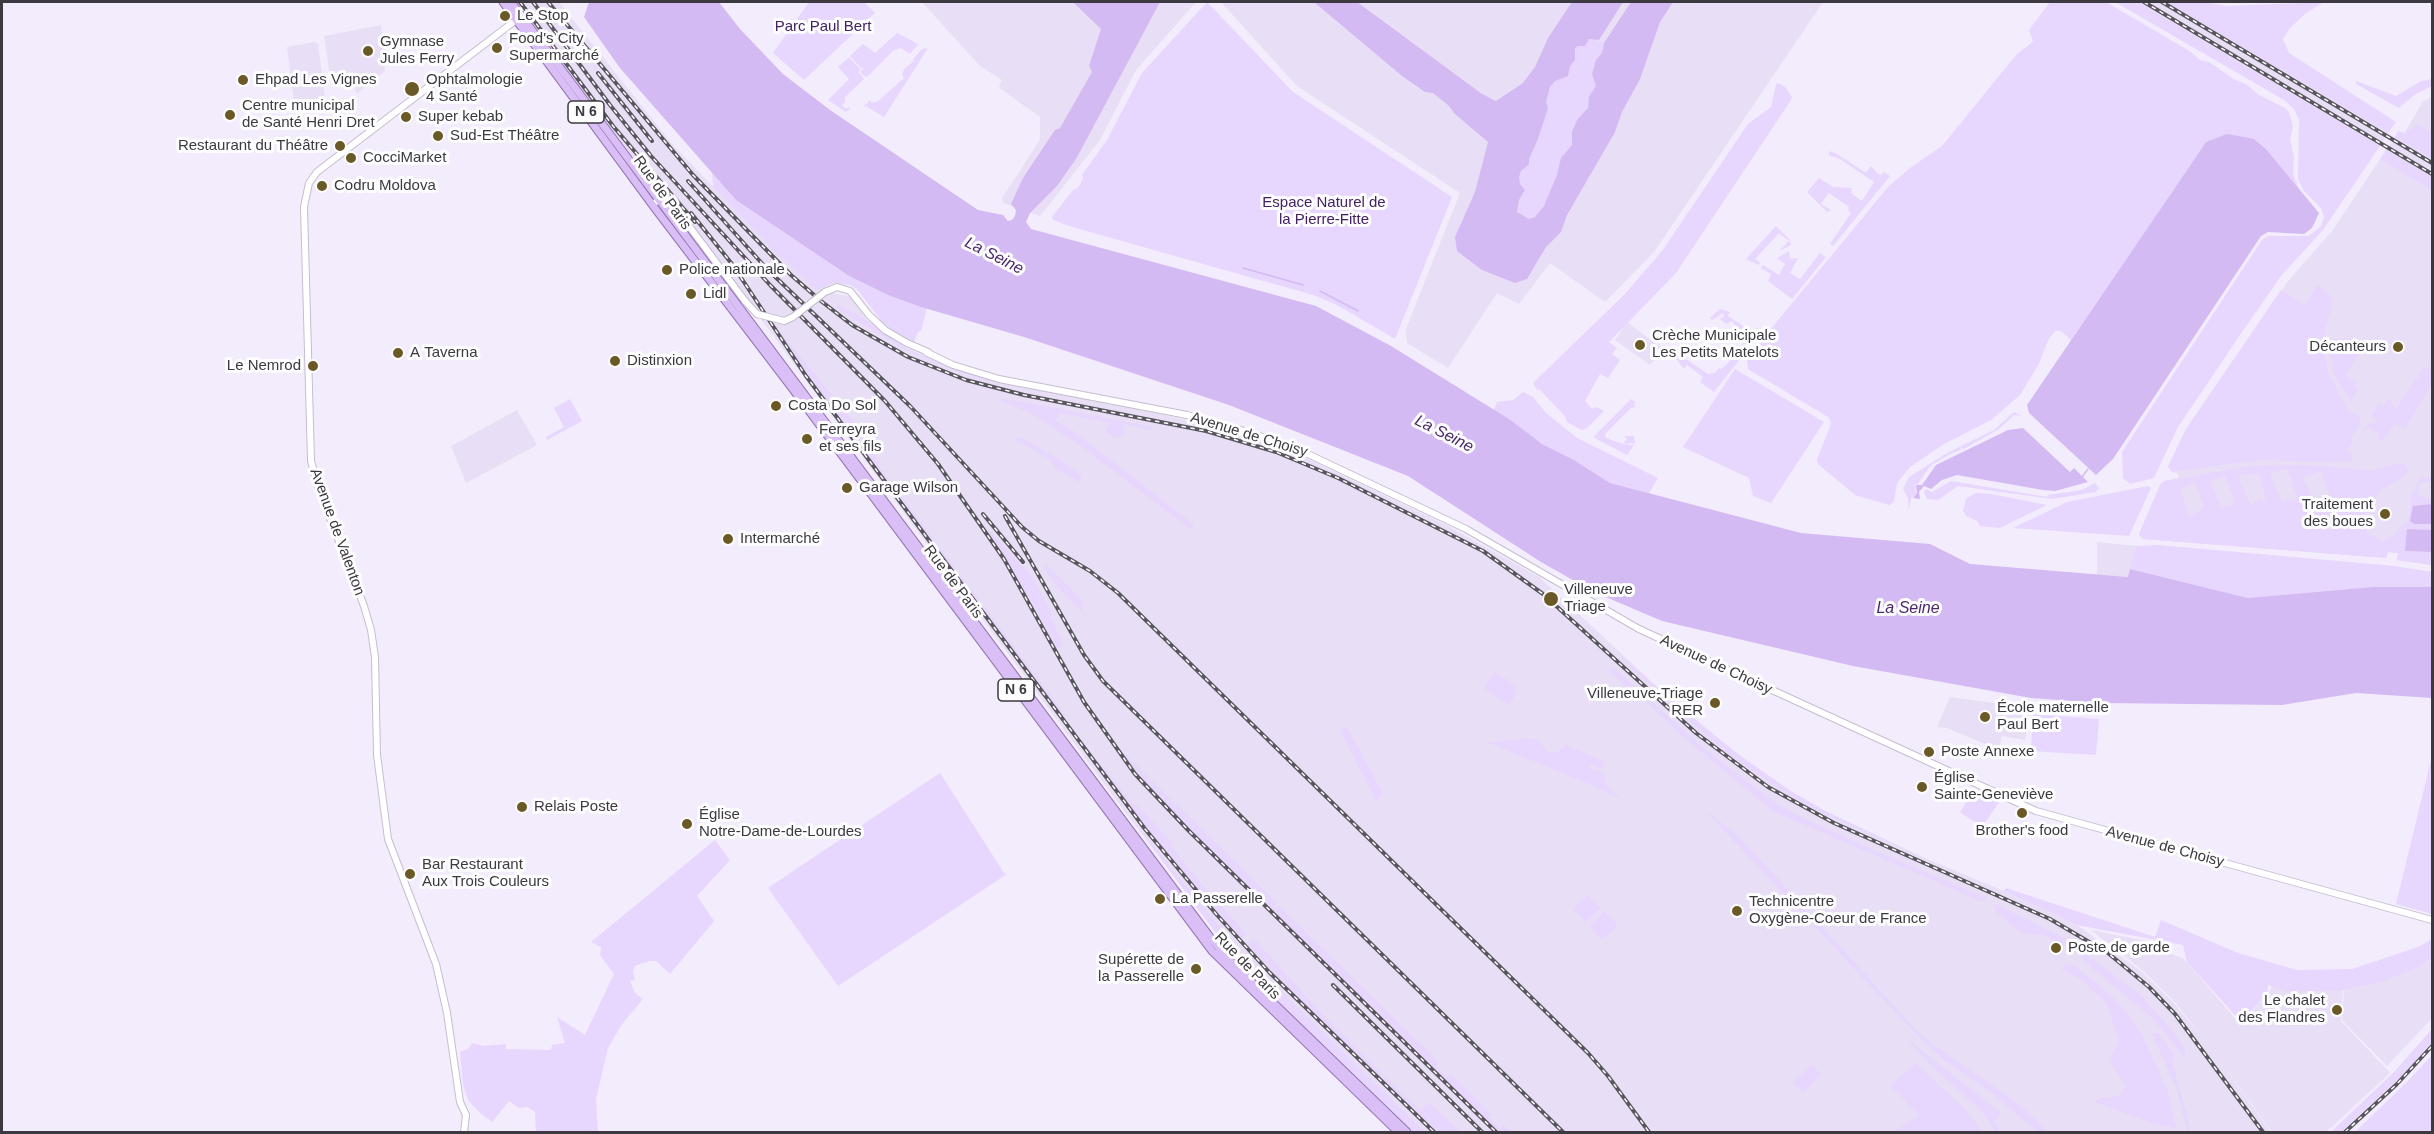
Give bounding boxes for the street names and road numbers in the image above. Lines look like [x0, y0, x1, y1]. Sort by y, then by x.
road number: N 6 [568, 101, 604, 123]
street label: Rue de Paris [629, 153, 695, 233]
street label: Avenue de Choisy [1188, 409, 1310, 461]
street label: Avenue de Valenton [306, 466, 368, 598]
street label: Rue de Paris [920, 542, 986, 622]
street label: Avenue de Choisy [1657, 631, 1775, 699]
road number: N 6 [998, 679, 1034, 701]
street label: Avenue de Choisy [2104, 823, 2226, 871]
street label: Rue de Paris [1210, 929, 1284, 1003]

